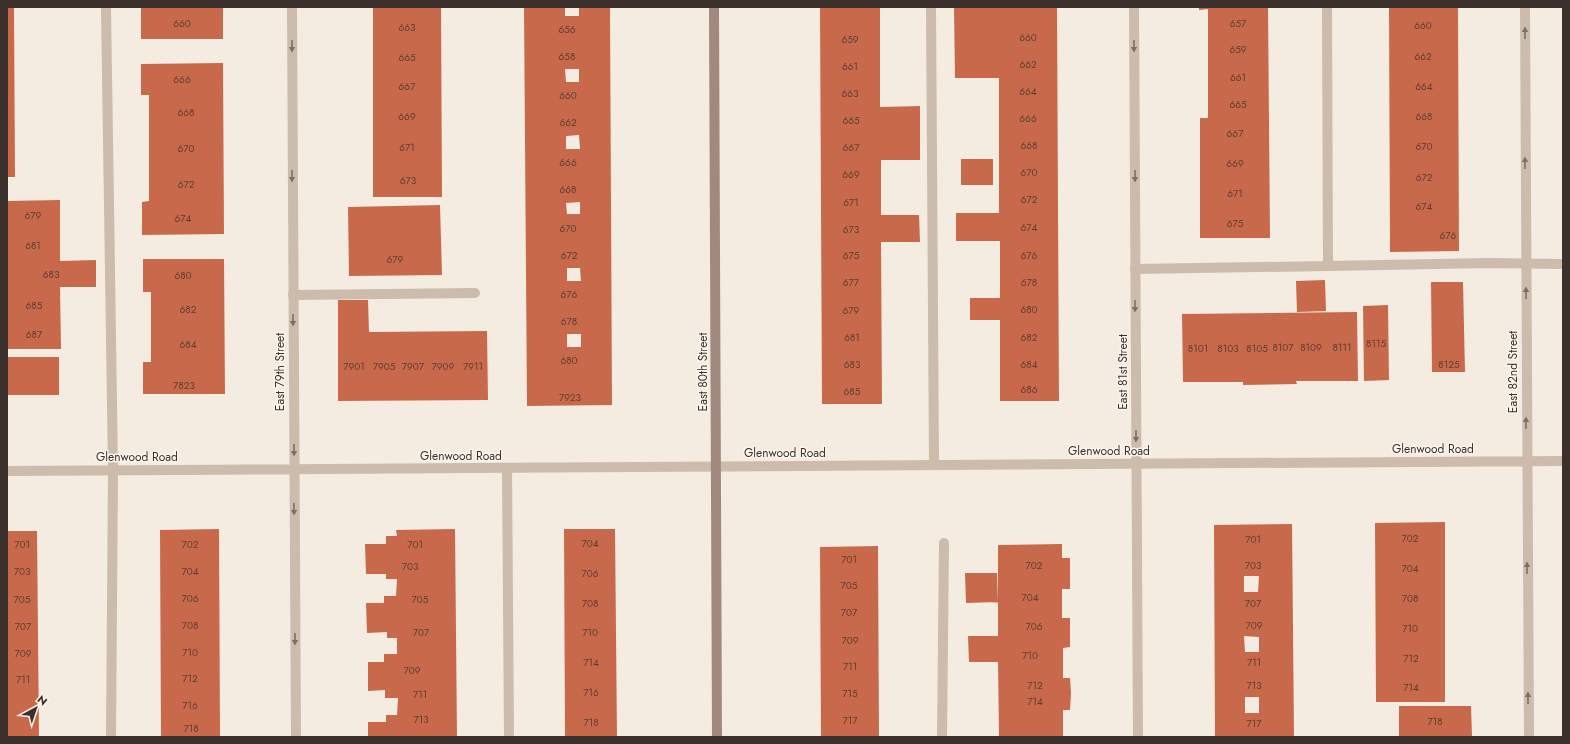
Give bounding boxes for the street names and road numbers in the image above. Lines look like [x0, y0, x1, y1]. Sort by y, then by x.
street label: East 82nd Street [1504, 331, 1522, 413]
street label: East 80th Street [694, 332, 712, 411]
street label: East 79th Street [271, 333, 289, 411]
street label: East 81st Street [1114, 334, 1132, 410]
street label: Glenwood Road [1392, 440, 1474, 458]
street label: Glenwood Road [1068, 442, 1150, 460]
street label: Glenwood Road [744, 444, 826, 462]
street label: Glenwood Road [420, 447, 502, 465]
street label: Glenwood Road [96, 448, 178, 466]

